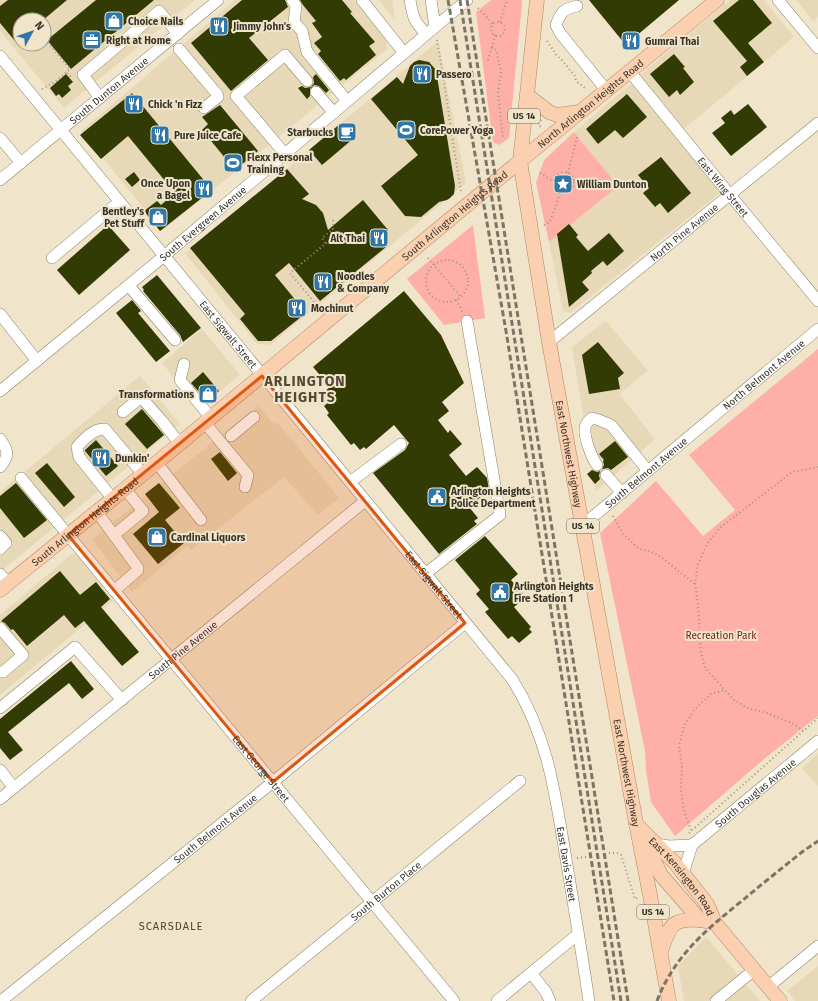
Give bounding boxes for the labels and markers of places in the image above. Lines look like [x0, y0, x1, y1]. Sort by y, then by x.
shop icon: Choice Nails [103, 10, 125, 32]
restaurant icon: Jimmy John's [208, 15, 230, 37]
place label: Choice Nails [128, 16, 183, 28]
place label: Jimmy John's [232, 21, 291, 33]
office icon: Right at Home [81, 29, 103, 51]
restaurant icon: Gumrai Thai [620, 30, 642, 52]
place label: Right at Home [106, 35, 171, 47]
place label: Gumrai Thai [645, 36, 700, 48]
restaurant icon: Passero [411, 63, 433, 85]
place label: Passero [436, 69, 472, 81]
restaurant icon: Chick 'n Fizz [123, 93, 145, 115]
place label: Chick 'n Fizz [148, 99, 202, 111]
sports icon: CorePower Yoga [395, 119, 417, 141]
cafe icon: Starbucks [336, 121, 358, 143]
restaurant icon: Pure Juice Cafe [149, 124, 171, 146]
place label: CorePower Yoga [420, 125, 494, 137]
place label: Starbucks [287, 127, 333, 139]
place label: Pure Juice Cafe [174, 130, 242, 142]
sports icon: Flexx Personal Training [222, 152, 244, 174]
place label: Flexx Personal Training [247, 152, 313, 176]
place icon: William Dunton [552, 173, 574, 195]
place label: Once Upon a Bagel [141, 178, 190, 202]
restaurant icon: Once Upon a Bagel [193, 178, 215, 200]
place label: William Dunton [577, 179, 647, 191]
place label: Bentley's Pet Stuff [102, 206, 145, 230]
shop icon: Bentley's Pet Stuff [147, 206, 169, 228]
restaurant icon: Alt Thai [368, 227, 390, 249]
place label: Alt Thai [329, 233, 365, 245]
restaurant icon: Noodles & Company [312, 271, 334, 293]
place label: Noodles & Company [337, 271, 390, 295]
restaurant icon: Mochinut [286, 297, 308, 319]
place label: Mochinut [311, 303, 354, 315]
shop icon: Transformations [197, 383, 219, 405]
place label: Transformations [119, 389, 194, 401]
restaurant icon: Dunkin' [90, 447, 112, 469]
place label: Dunkin' [115, 453, 149, 465]
public building icon: Arlington Heights Police Department [426, 486, 448, 508]
place label: Arlington Heights Police Department [450, 486, 536, 510]
shop icon: Cardinal Liquors [146, 526, 168, 548]
place label: Cardinal Liquors [171, 532, 246, 544]
public building icon: Arlington Heights Fire Station 1 [489, 581, 511, 603]
place label: Arlington Heights Fire Station 1 [513, 581, 594, 605]

